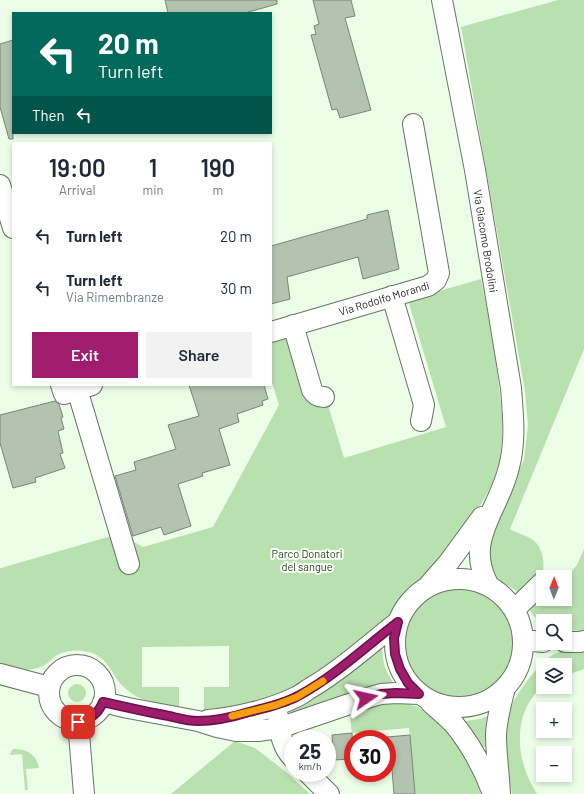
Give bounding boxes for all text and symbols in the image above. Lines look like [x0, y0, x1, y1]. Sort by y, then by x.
text: 20 m [98, 26, 159, 60]
icon: left [32, 28, 84, 80]
text: Turn left [98, 60, 164, 82]
icon: left [73, 104, 95, 126]
text: Then [32, 106, 65, 124]
text: 19:00 [49, 153, 106, 182]
text: 1 [149, 153, 157, 182]
text: 190 [200, 153, 235, 182]
text: Arrival [59, 182, 95, 198]
text: min [143, 182, 164, 198]
text: m [212, 182, 223, 198]
street label: Via Giacomo Brodolini [471, 189, 501, 294]
icon: left [32, 225, 54, 247]
text: Turn left [66, 227, 122, 245]
text: 20 m [220, 227, 252, 245]
text: Turn left [66, 271, 122, 289]
icon: left [32, 277, 54, 299]
street label: Via Rodolfo Morandi [337, 278, 431, 318]
text: 30 m [220, 279, 252, 297]
text: Via Rimembranze [66, 289, 164, 305]
button: Exit [32, 332, 138, 378]
button: Share [146, 332, 252, 378]
park label: Parco Donatori del sangue [272, 547, 343, 573]
north arrow [536, 570, 572, 606]
map controls [536, 570, 572, 782]
button: search [536, 614, 572, 650]
button: layers [536, 658, 572, 694]
position arrow [345, 677, 387, 719]
button: + [536, 702, 572, 738]
pin [61, 705, 95, 739]
icon: arrive [67, 711, 89, 733]
speed limit sign: 30 [344, 730, 396, 782]
text: 25 [299, 739, 321, 763]
button: − [536, 746, 572, 782]
text: km/h [299, 760, 321, 772]

